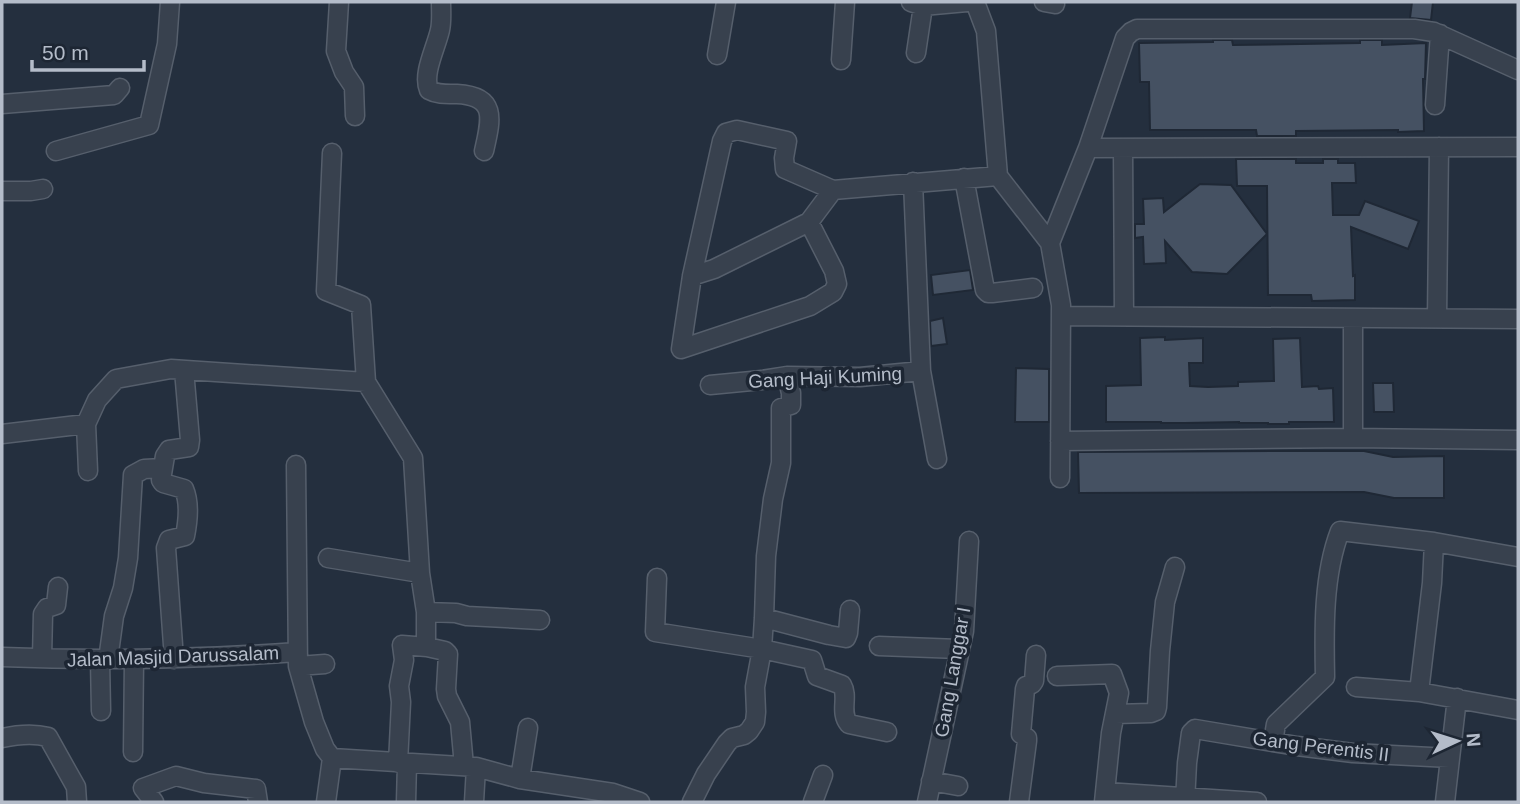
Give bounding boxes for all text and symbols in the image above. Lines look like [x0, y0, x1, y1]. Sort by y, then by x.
scale bar [32, 28, 144, 72]
text: 50 m [42, 41, 89, 64]
street label: Gang Haji Kuming [747, 363, 903, 392]
street label: Gang Langgar I [931, 605, 974, 739]
street label: Jalan Masjid Darussalam [67, 642, 279, 671]
north arrow [1422, 706, 1492, 776]
street label: Gang Perentis II [1252, 728, 1390, 765]
text: N [1463, 732, 1484, 747]

